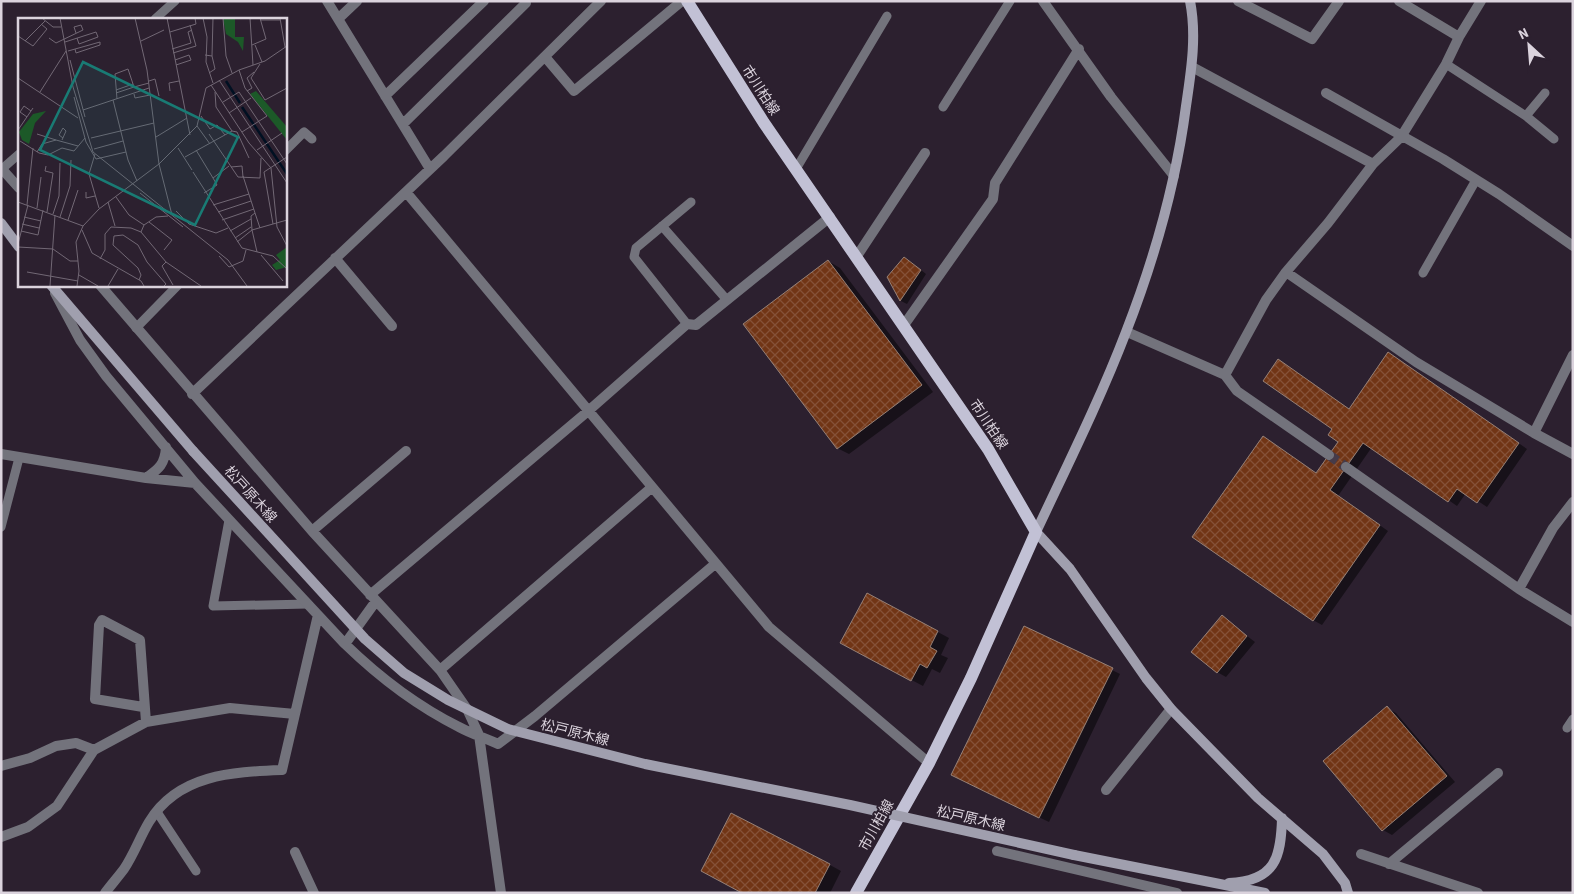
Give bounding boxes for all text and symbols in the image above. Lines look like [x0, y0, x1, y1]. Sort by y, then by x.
inset map [18, 18, 286, 286]
north arrow [1504, 20, 1554, 70]
text: N [1515, 23, 1532, 45]
street label: 市川柏線 [737, 62, 784, 119]
street label: 市川柏線 [964, 396, 1012, 453]
street label: 松戸原木線 [219, 462, 281, 527]
street label: 松戸原木線 [538, 715, 611, 751]
street label: 市川柏線 [855, 796, 899, 855]
street label: 松戸原木線 [934, 801, 1007, 837]

